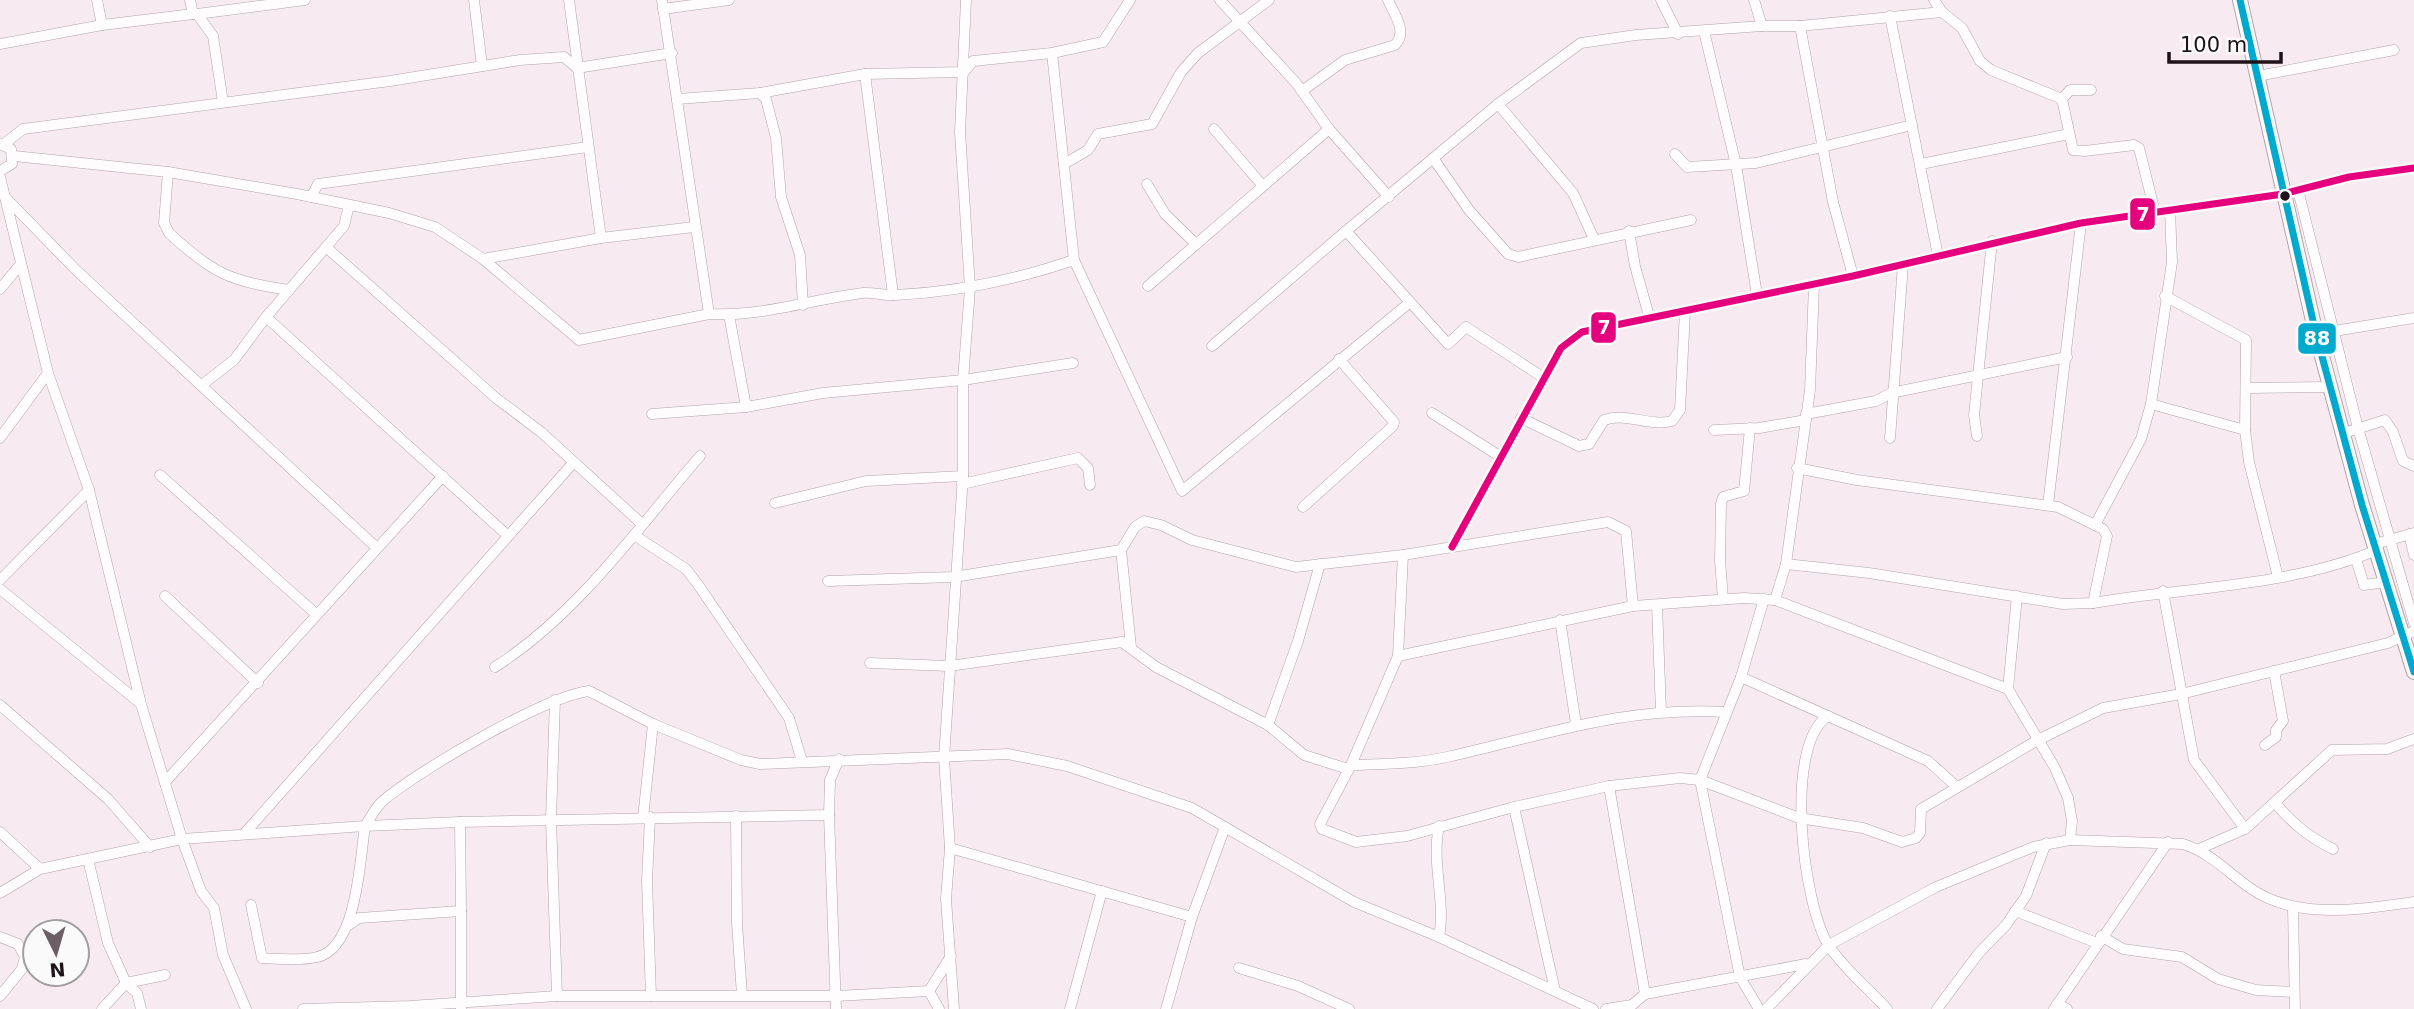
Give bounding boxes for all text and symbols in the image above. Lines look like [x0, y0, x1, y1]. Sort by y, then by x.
scale bar [2169, 21, 2281, 65]
text: 100 m [2180, 33, 2247, 57]
unlabelled marker [2278, 189, 2292, 203]
line badge: 7 [2129, 197, 2156, 231]
text: 7 [2136, 203, 2150, 225]
line badge: 7 [1590, 311, 1617, 344]
text: 7 [1597, 316, 1611, 338]
line badge: 88 [2297, 322, 2337, 355]
text: 88 [2304, 327, 2330, 349]
north arrow [21, 918, 91, 988]
text: N [49, 958, 66, 982]

